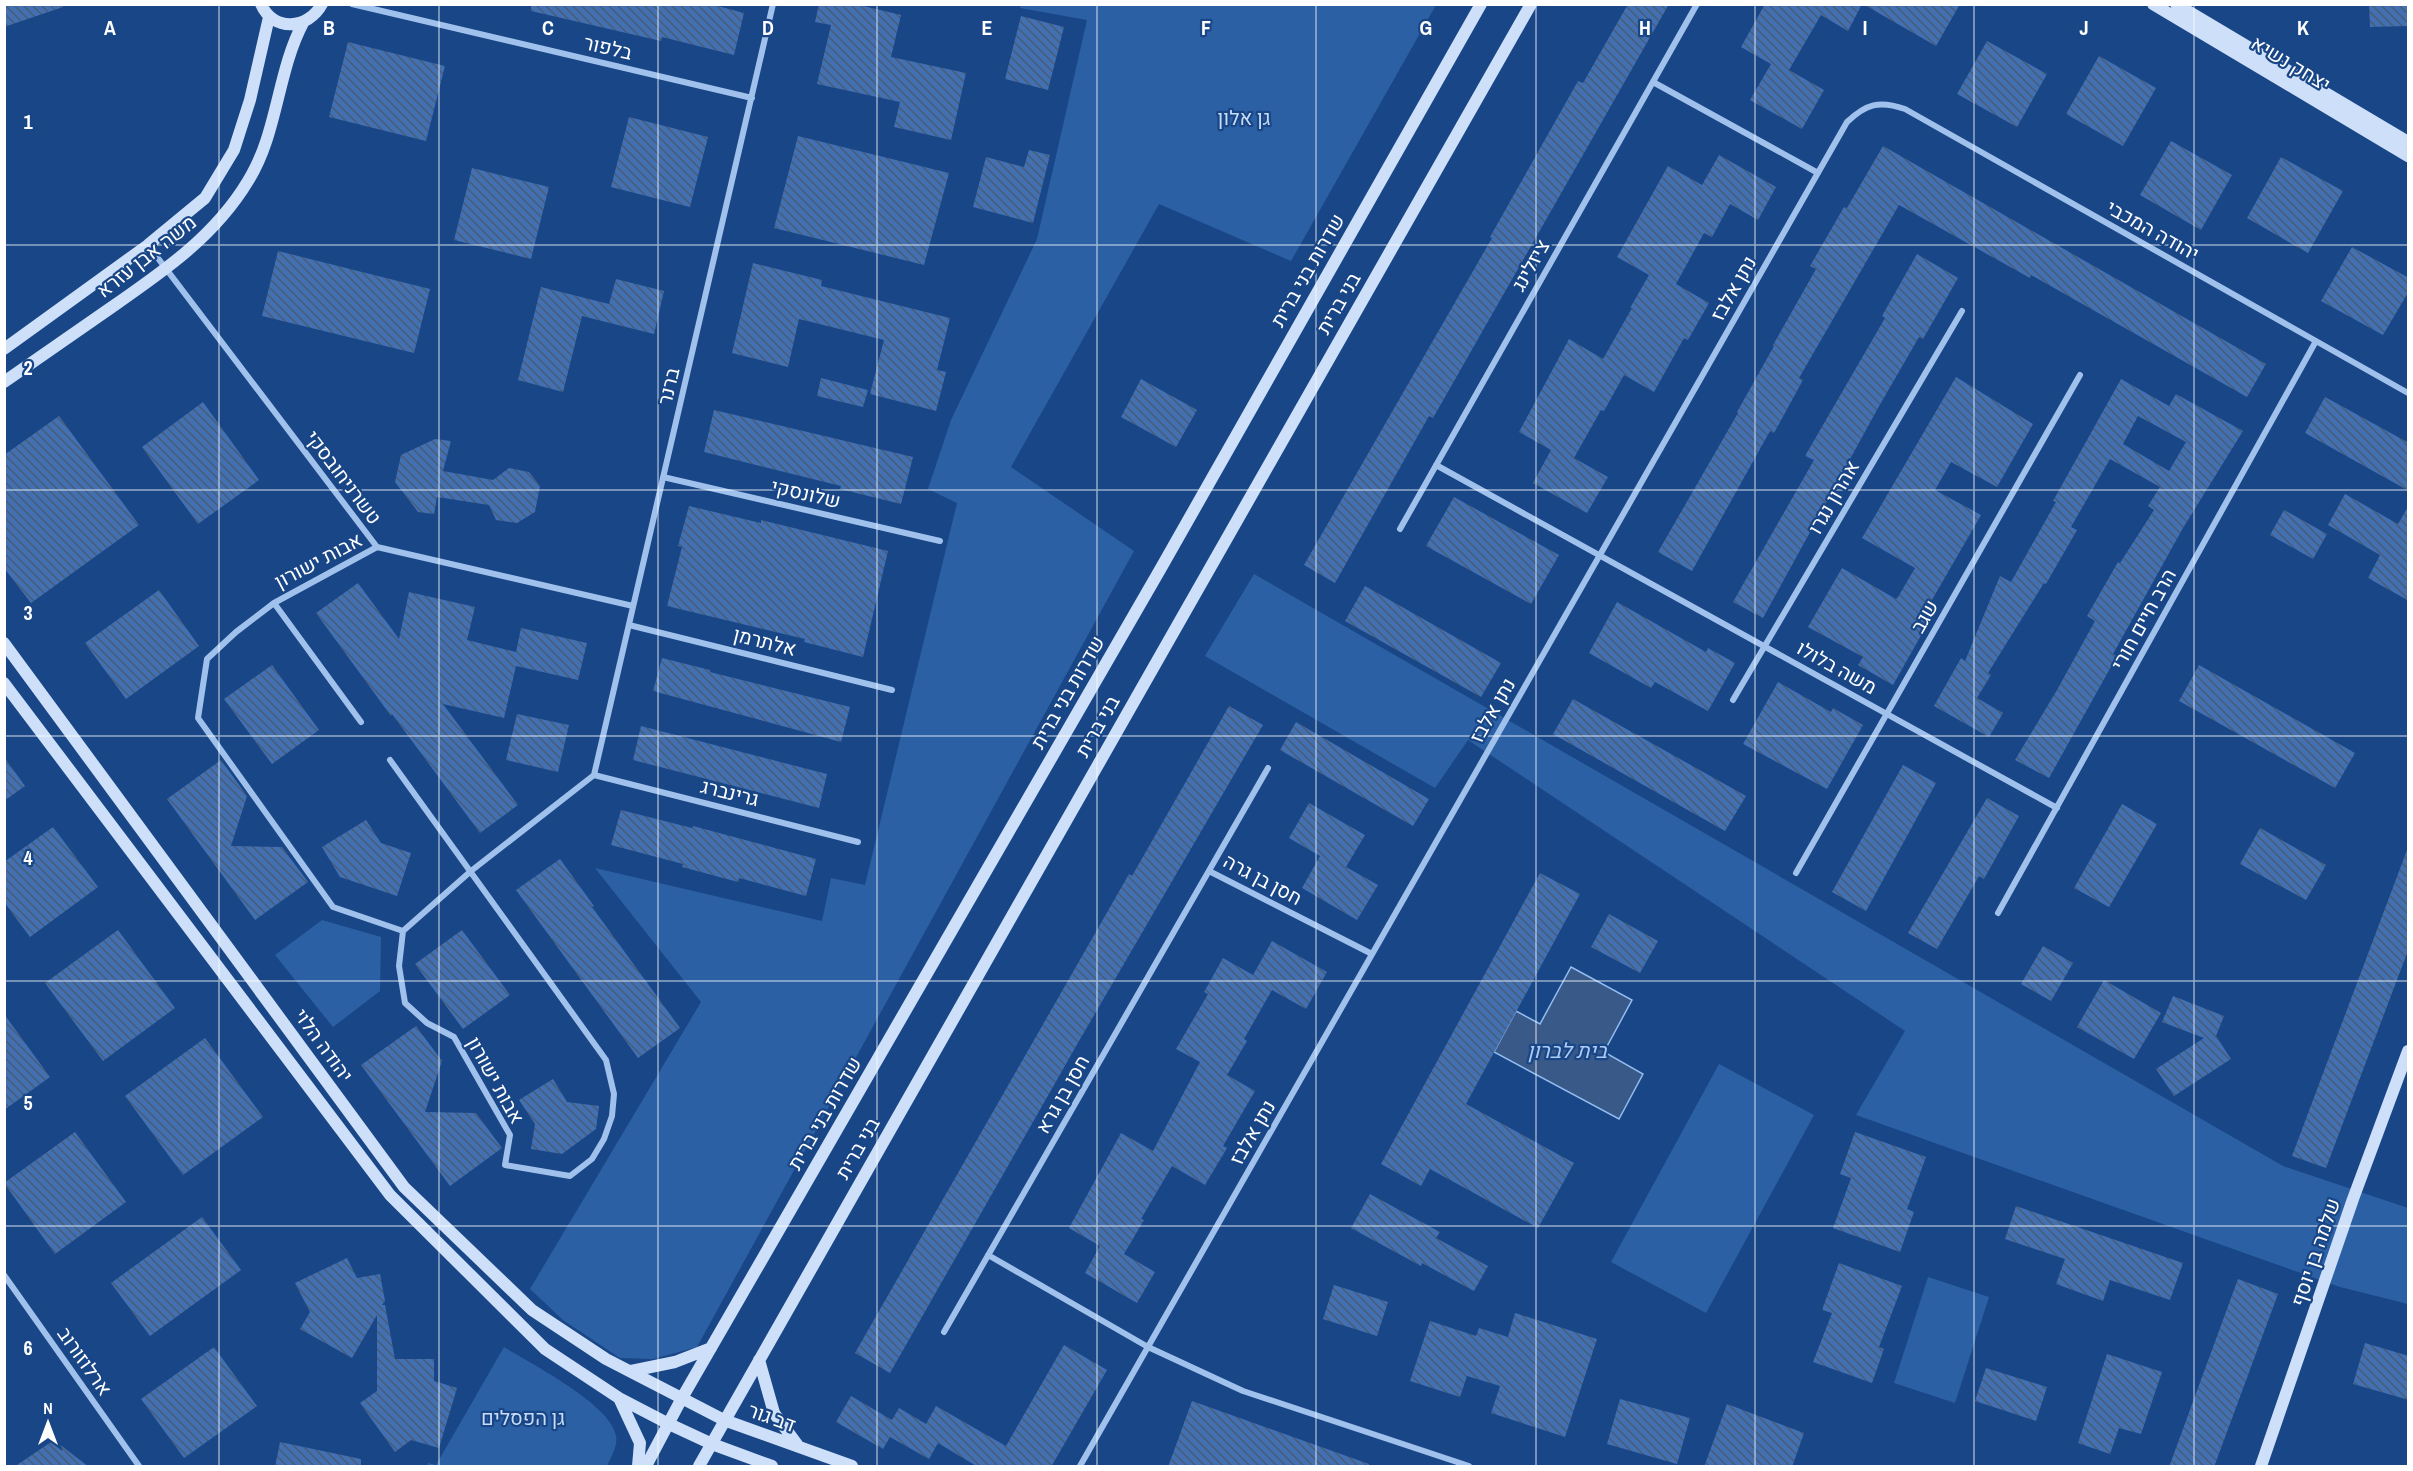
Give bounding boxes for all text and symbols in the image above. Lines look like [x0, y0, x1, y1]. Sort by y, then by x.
text: A [104, 14, 116, 41]
text: B [323, 14, 335, 41]
text: C [542, 14, 554, 41]
text: D [762, 14, 774, 41]
text: E [982, 14, 993, 41]
text: F [1201, 14, 1211, 41]
text: G [1420, 14, 1432, 41]
text: H [1639, 14, 1651, 41]
text: I [1863, 14, 1867, 41]
text: J [2079, 14, 2089, 41]
text: K [2297, 14, 2309, 41]
street label: בלפור [581, 28, 635, 66]
street label: יצחק נשיא [2246, 29, 2336, 97]
park label: גן אלון [1218, 104, 1270, 131]
text: 1 [23, 108, 33, 135]
street label: יהודה המכבי [2102, 193, 2204, 267]
street label: משה אבן עזרא [90, 208, 202, 304]
street label: שדרות בני ברית [1265, 209, 1349, 331]
street label: ציזלינג [1504, 234, 1556, 296]
street label: נתן אלבז [1704, 251, 1762, 325]
street label: בני ברית [1311, 268, 1365, 338]
text: 2 [23, 354, 33, 381]
street label: ברנר [651, 364, 685, 407]
street label: טשרניחובסקי [300, 425, 388, 529]
street label: אהרון נגרו [1801, 455, 1865, 539]
street label: שלונסקי [769, 472, 843, 514]
street label: אבות ישורון [269, 526, 367, 594]
street label: הרב חיים חורי [2104, 563, 2182, 675]
street label: שגב [1904, 594, 1944, 638]
text: 3 [23, 599, 33, 626]
street label: אלתרמן [731, 620, 799, 662]
street label: שדרות בני ברית [1025, 631, 1109, 753]
street label: משה בלולו [1792, 634, 1882, 700]
street label: נתן אלבז [1463, 673, 1521, 747]
street label: בני ברית [1070, 691, 1124, 761]
street label: גרינברג [698, 772, 762, 812]
text: 4 [23, 844, 33, 871]
street label: חסן בן גרה [1219, 847, 1307, 911]
street label: יהודה הלוי [288, 1003, 360, 1087]
street label: אבות ישורון [461, 1032, 531, 1128]
water label: בית לברון [1527, 1036, 1608, 1065]
street label: חסן בן גרא [1029, 1050, 1095, 1138]
street label: שדרות בני ברית [782, 1052, 866, 1174]
text: 5 [23, 1089, 33, 1116]
street label: נתן אלבז [1223, 1095, 1281, 1169]
street label: בני ברית [830, 1113, 884, 1183]
street label: שלמה בן יוסף [2284, 1194, 2346, 1310]
street label: ארלוזורוב [52, 1321, 118, 1401]
text: 6 [23, 1334, 33, 1361]
north arrow [18, 1393, 78, 1453]
street label: דב גור [744, 1396, 800, 1438]
text: N [43, 1397, 53, 1419]
park label: גן הפסלים [481, 1404, 565, 1431]

